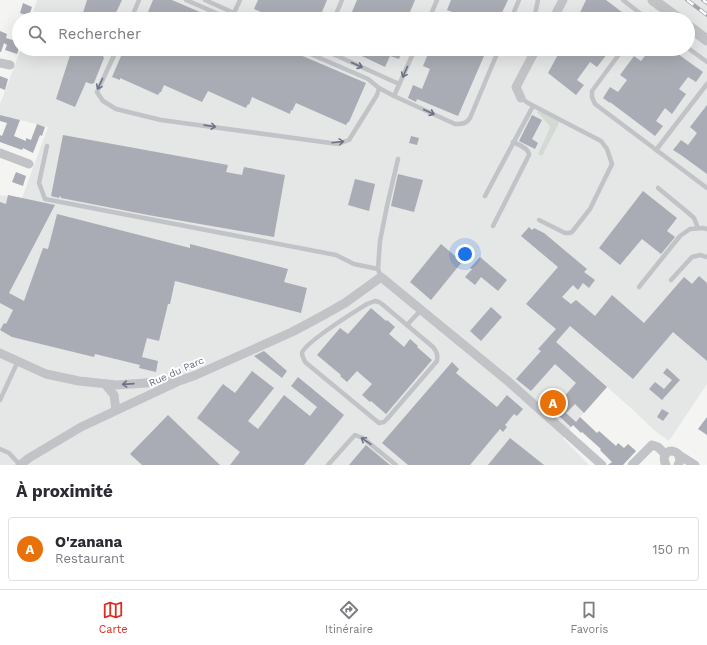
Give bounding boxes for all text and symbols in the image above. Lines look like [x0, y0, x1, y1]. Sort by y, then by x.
search box [12, 12, 695, 56]
icon: search [26, 23, 48, 45]
text: Rechercher [58, 25, 141, 43]
one-way arrow [351, 62, 363, 69]
one-way arrow [400, 66, 408, 78]
one-way arrow [96, 78, 104, 90]
one-way arrow [423, 109, 435, 116]
one-way arrow [203, 122, 216, 130]
one-way arrow [332, 139, 345, 146]
your location [455, 244, 475, 264]
street label: Rue du Parc [147, 354, 206, 388]
one-way arrow [122, 381, 135, 388]
pin: A [540, 388, 566, 418]
one-way arrow [361, 437, 372, 445]
text: À proximité [16, 481, 113, 501]
text: O'zanana [55, 533, 122, 551]
text: A [26, 542, 34, 557]
text: 150 m [652, 542, 690, 557]
text: Restaurant [55, 551, 125, 566]
tab: Carte [99, 599, 128, 636]
tab: Itinéraire [325, 599, 373, 636]
tab: Favoris [571, 599, 608, 636]

